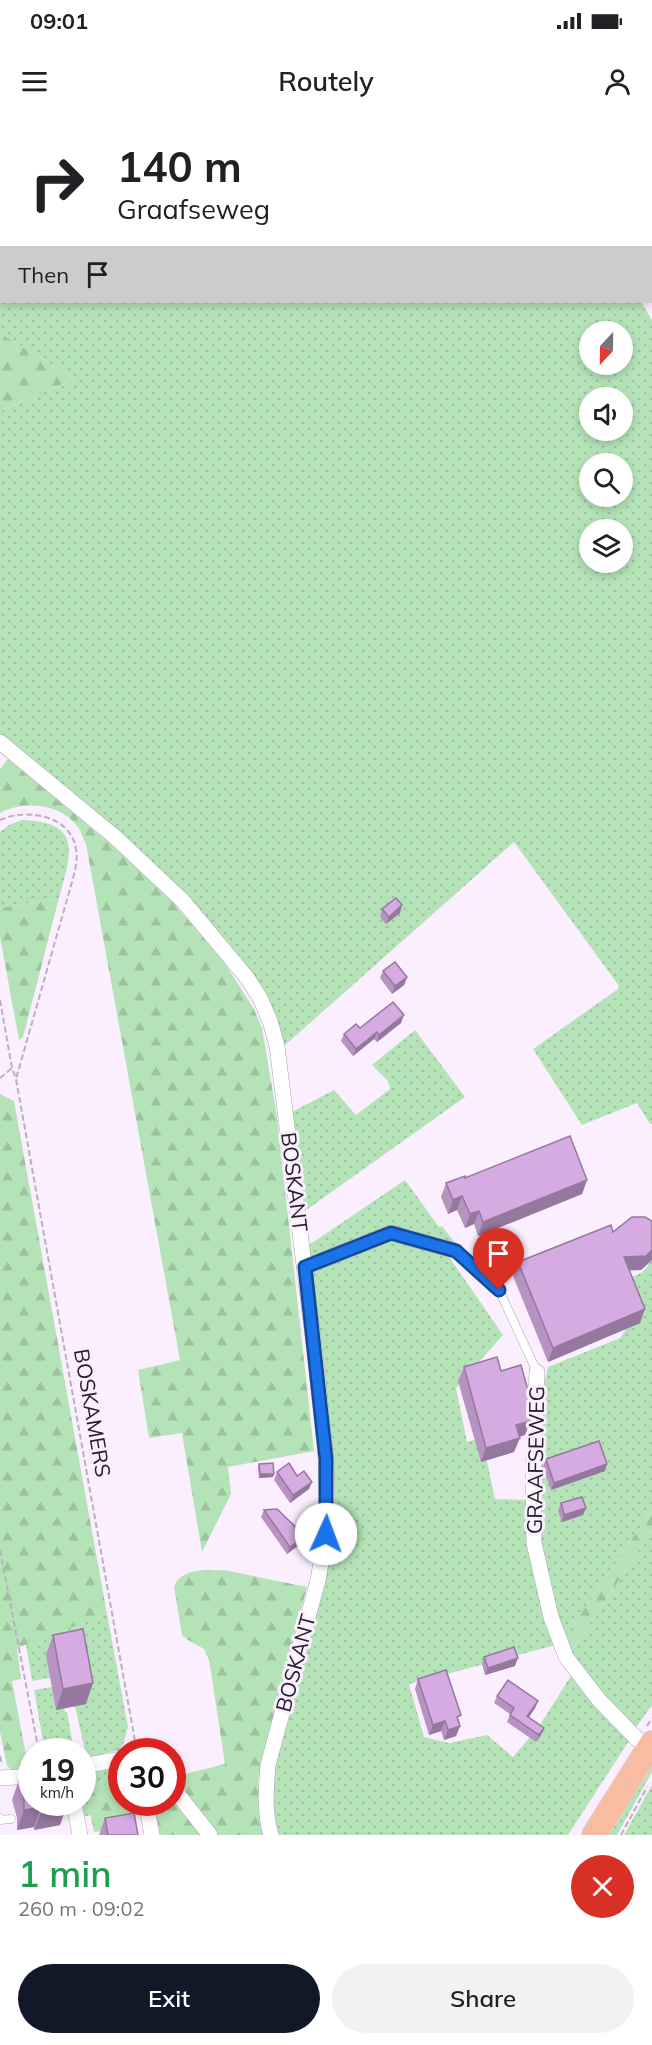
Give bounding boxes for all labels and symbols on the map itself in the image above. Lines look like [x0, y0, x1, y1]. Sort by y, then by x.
north arrow [579, 321, 633, 375]
street label: BOSKANT [276, 1131, 314, 1233]
pin [473, 1228, 524, 1290]
street label: BOSKAMERS [69, 1347, 117, 1479]
street label: GRAAFSEWEG [521, 1386, 549, 1534]
position arrow [294, 1502, 358, 1566]
street label: BOSKANT [270, 1611, 321, 1714]
speed limit sign: 30 [108, 1738, 186, 1816]

